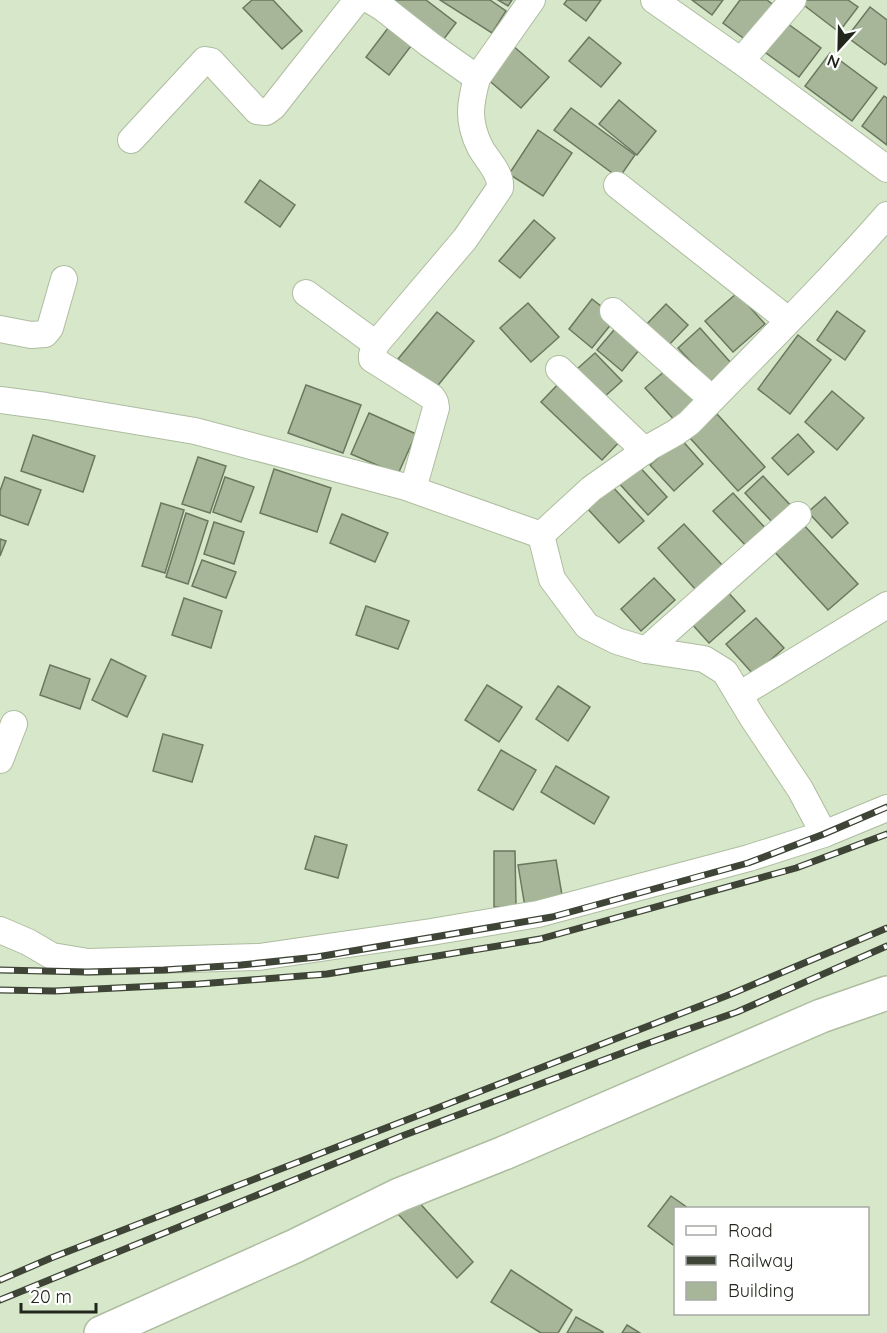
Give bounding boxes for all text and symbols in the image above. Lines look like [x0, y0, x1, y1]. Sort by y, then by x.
north arrow [809, 18, 869, 78]
text: N [824, 50, 843, 73]
legend [674, 1207, 869, 1315]
text: Road [728, 1219, 773, 1242]
text: Railway [728, 1249, 794, 1272]
scale bar [21, 1276, 96, 1314]
text: Building [728, 1279, 794, 1302]
text: 20 m [30, 1285, 72, 1308]

